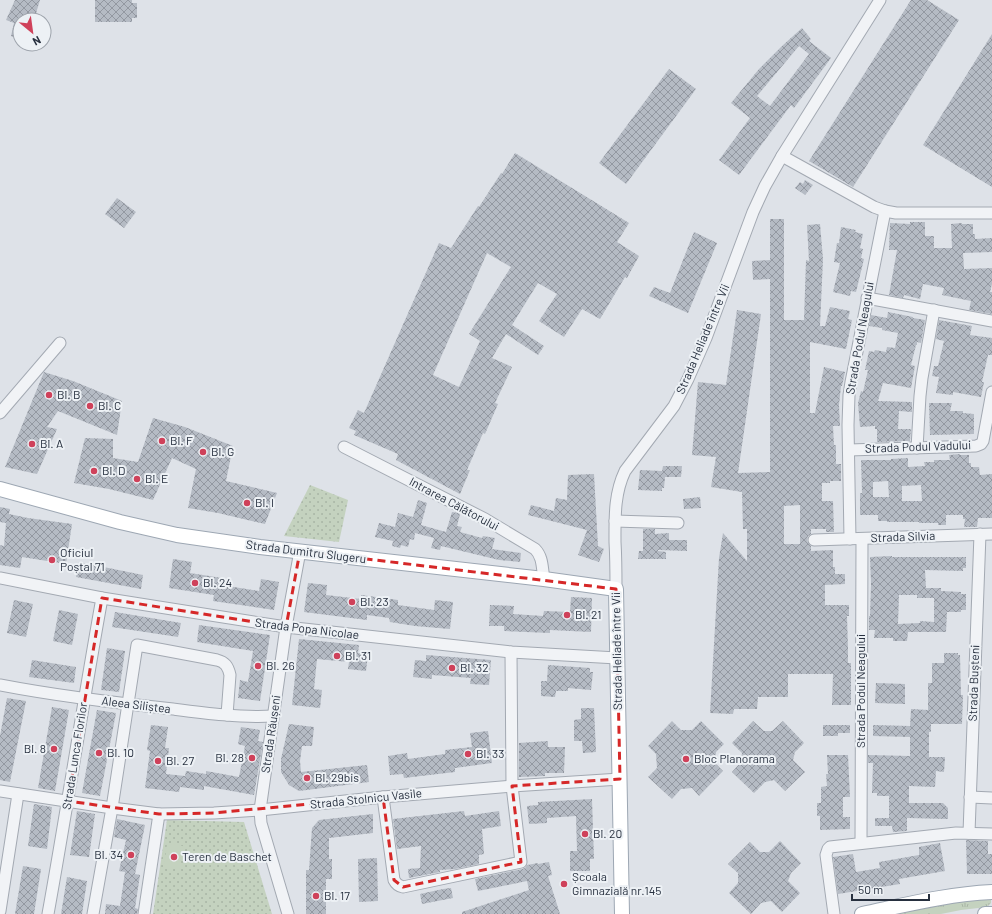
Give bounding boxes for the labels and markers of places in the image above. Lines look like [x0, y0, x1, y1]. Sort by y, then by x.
place label: Bl. B [57, 387, 81, 401]
marker: Bl. B [44, 390, 54, 400]
place label: Bl. C [98, 398, 121, 412]
marker: Bl. C [85, 401, 95, 411]
place label: Bl. F [170, 433, 193, 447]
place label: Bl. A [40, 436, 63, 450]
marker: Bl. F [157, 436, 167, 446]
marker: Bl. A [27, 439, 37, 449]
place label: Bl. G [211, 444, 234, 458]
marker: Bl. G [198, 447, 208, 457]
place label: Bl. D [102, 463, 125, 477]
marker: Bl. D [89, 466, 99, 476]
place label: Bl. E [145, 471, 168, 485]
marker: Bl. E [132, 474, 142, 484]
place label: Bl. I [255, 495, 274, 509]
marker: Bl. I [242, 498, 252, 508]
place label: Oficiul Poștal 71 [60, 545, 105, 573]
marker: Oficiul Poștal 71 [47, 555, 57, 565]
place label: Bl. 24 [203, 575, 232, 589]
marker: Bl. 24 [190, 578, 200, 588]
place label: Bl. 23 [360, 594, 389, 608]
marker: Bl. 23 [347, 597, 357, 607]
place label: Bl. 21 [575, 607, 601, 621]
marker: Bl. 21 [562, 610, 572, 620]
place label: Bl. 31 [345, 648, 371, 662]
marker: Bl. 31 [332, 651, 342, 661]
place label: Bl. 26 [266, 658, 295, 672]
place label: Bl. 32 [460, 660, 489, 674]
marker: Bl. 26 [253, 661, 263, 671]
marker: Bl. 32 [447, 663, 457, 673]
place label: Bl. 8 [24, 741, 46, 755]
marker: Bl. 8 [49, 744, 59, 754]
place label: Bl. 10 [107, 745, 134, 759]
place label: Bl. 33 [476, 746, 504, 760]
marker: Bl. 10 [94, 748, 104, 758]
marker: Bl. 33 [463, 749, 473, 759]
place label: Bl. 28 [215, 750, 244, 764]
place label: Bloc Planorama [694, 751, 775, 765]
place label: Bl. 27 [166, 753, 194, 767]
marker: Bl. 28 [247, 753, 257, 763]
marker: Bloc Planorama [681, 754, 691, 764]
marker: Bl. 27 [153, 756, 163, 766]
place label: Bl. 29bis [315, 770, 359, 784]
marker: Bl. 29bis [302, 773, 312, 783]
place label: Bl. 20 [593, 826, 622, 840]
marker: Bl. 20 [580, 829, 590, 839]
place label: Bl. 34 [94, 847, 123, 861]
place label: Teren de Baschet [182, 849, 272, 863]
marker: Bl. 34 [126, 850, 136, 860]
marker: Teren de Baschet [169, 852, 179, 862]
place label: Școala Gimnazială nr.145 [572, 869, 662, 897]
marker: Școala Gimnazială nr.145 [559, 879, 569, 889]
place label: Bl. 17 [324, 888, 350, 902]
marker: Bl. 17 [311, 891, 321, 901]

